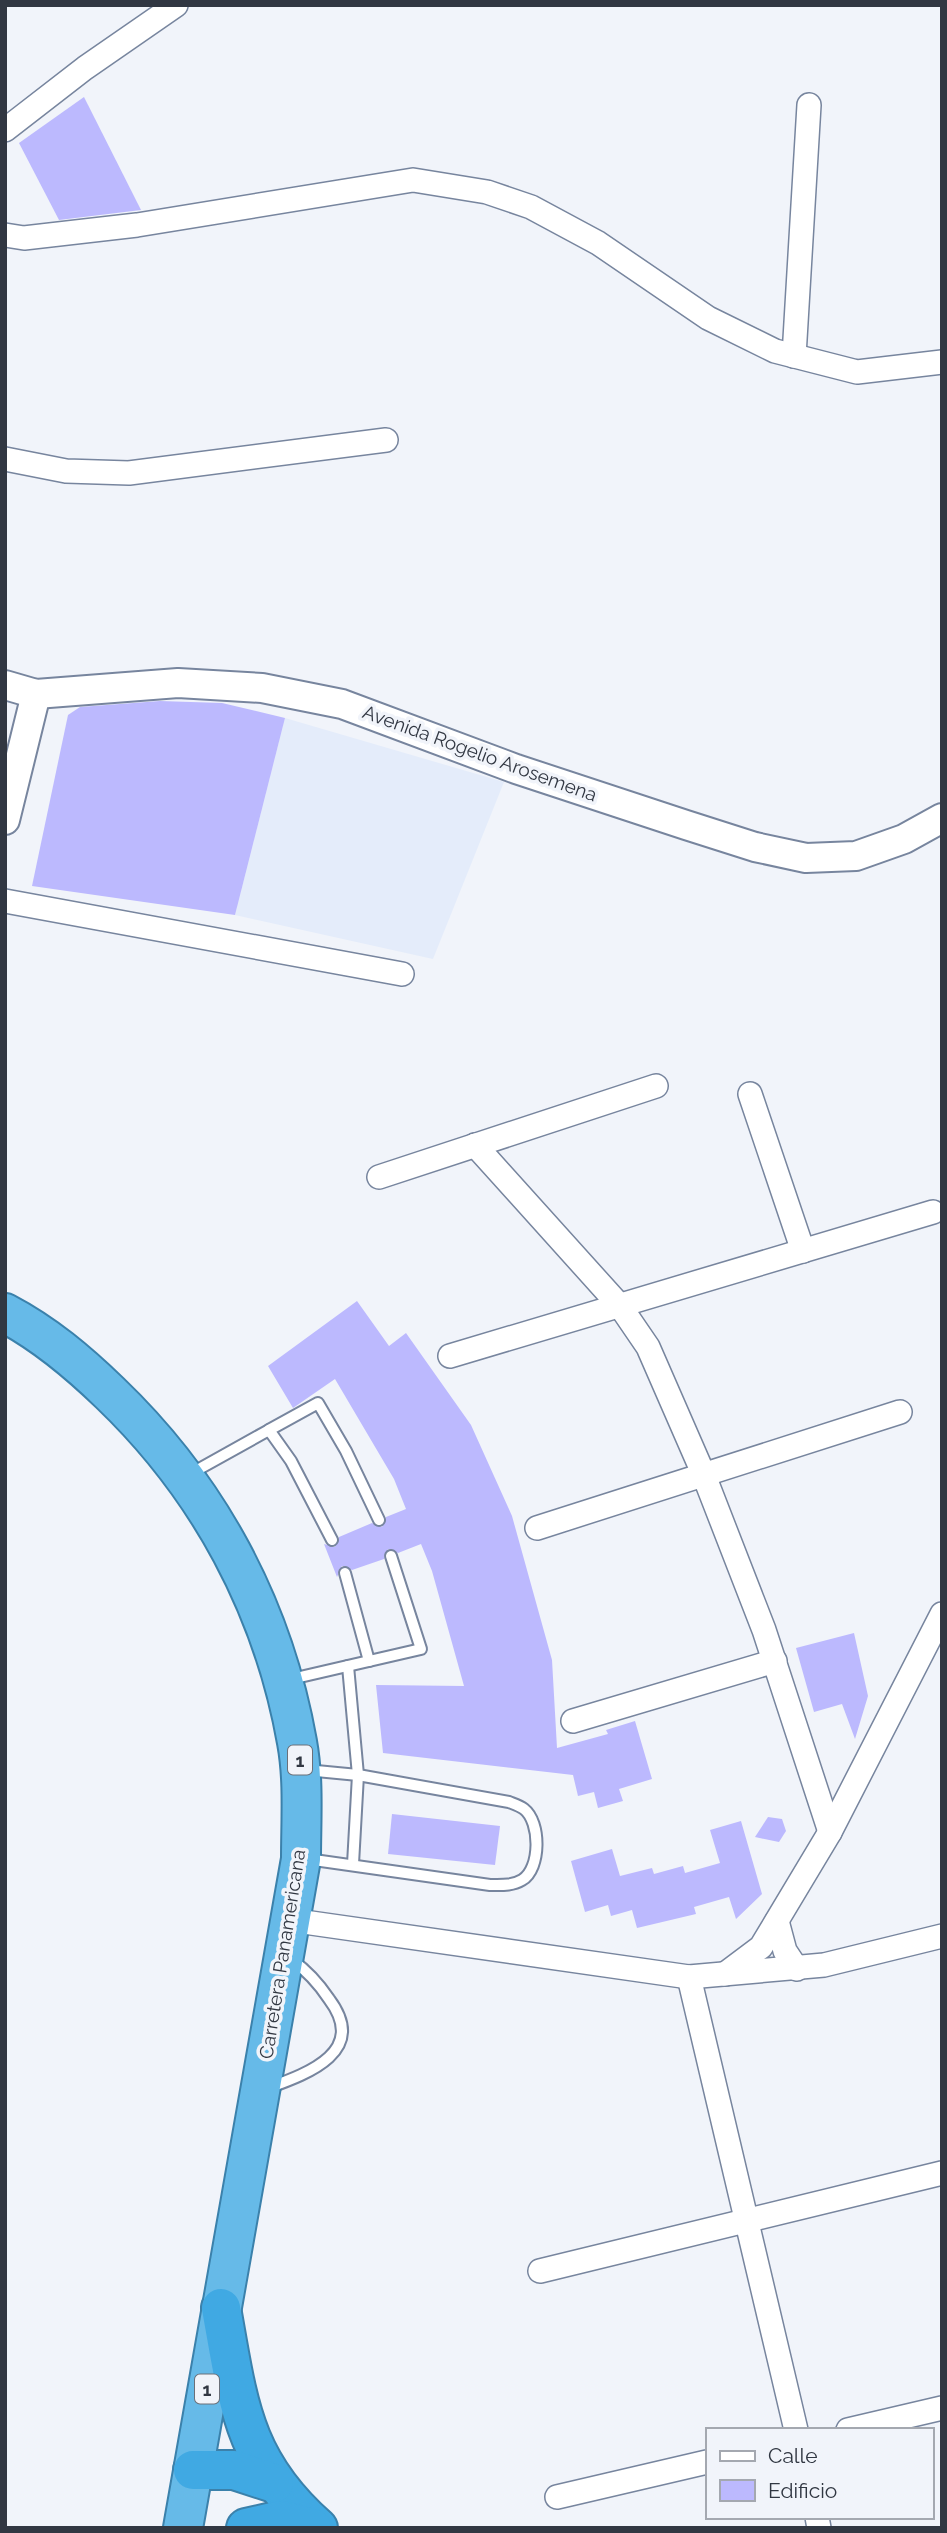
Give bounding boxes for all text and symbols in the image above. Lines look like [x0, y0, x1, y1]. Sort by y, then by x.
street label: Avenida Rogelio Arosemena [360, 700, 600, 806]
road number: 1 [288, 1745, 312, 1774]
street label: Carretera Panamericana [255, 1848, 309, 2060]
road number: 1 [195, 2374, 219, 2404]
legend [706, 2428, 933, 2519]
text: Calle [768, 2443, 818, 2468]
text: Edificio [768, 2478, 837, 2503]

